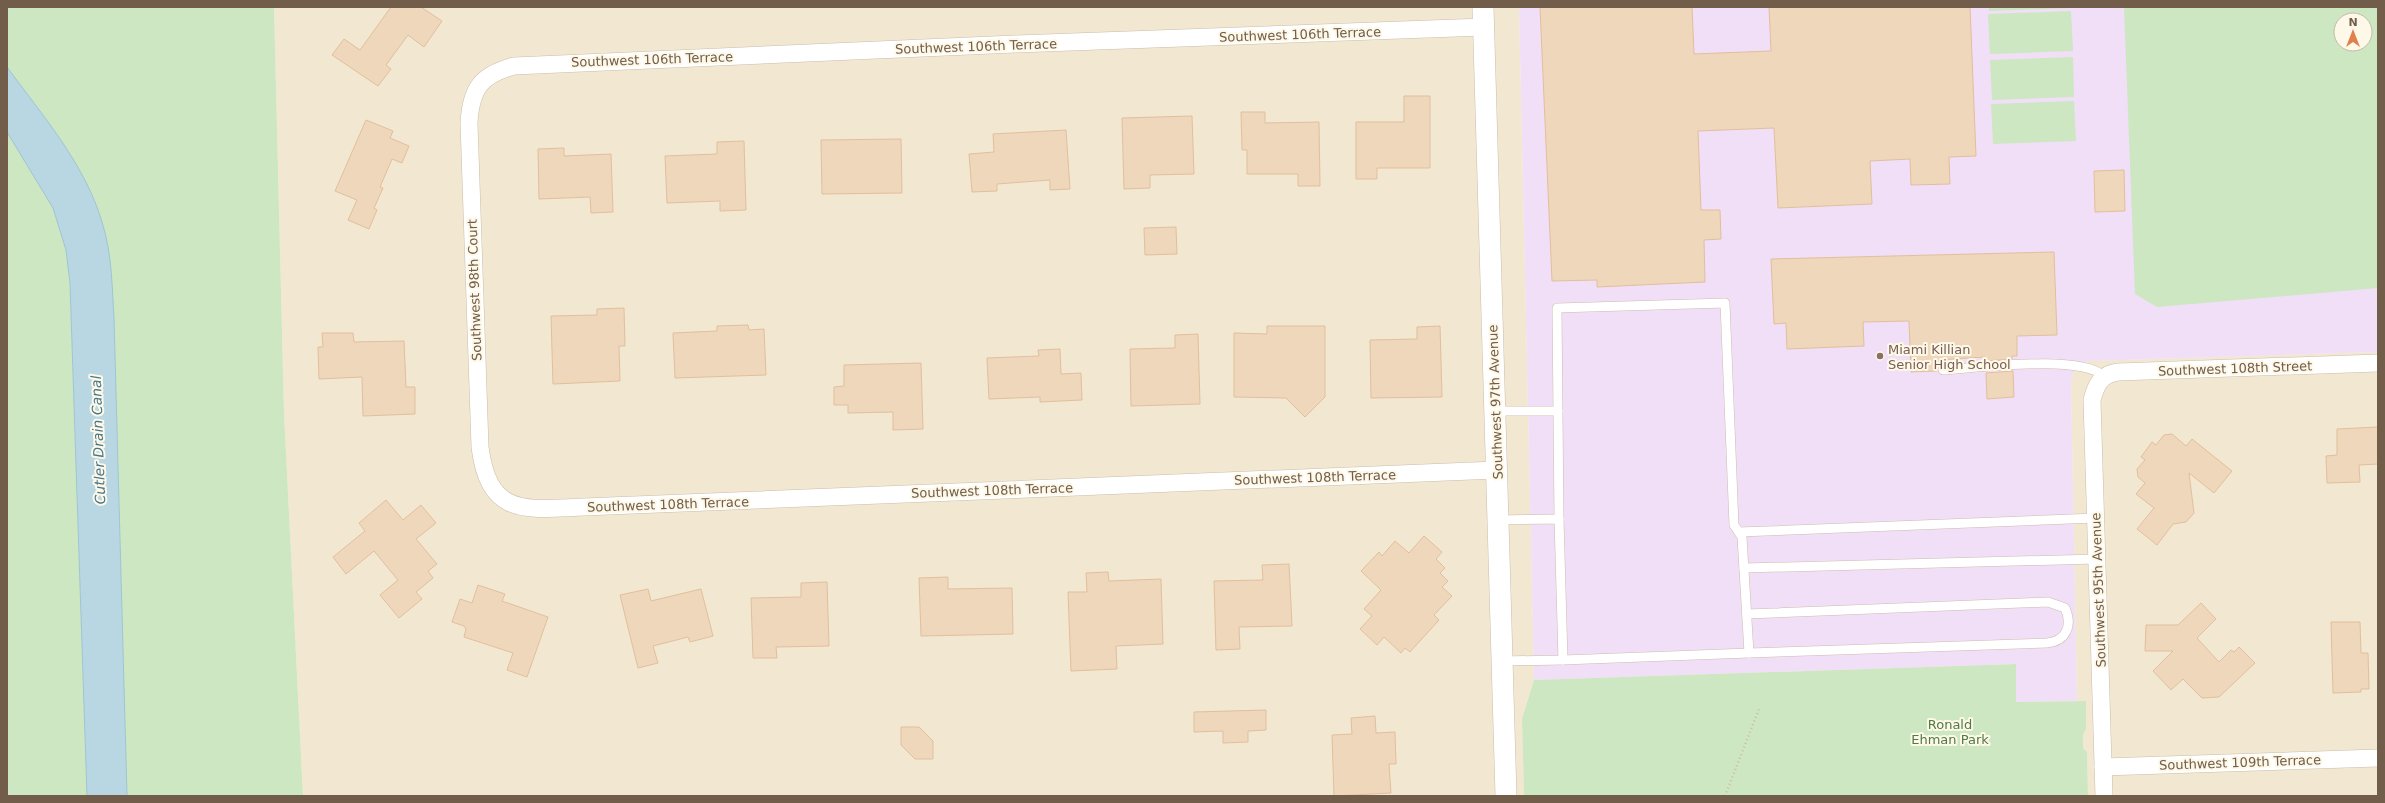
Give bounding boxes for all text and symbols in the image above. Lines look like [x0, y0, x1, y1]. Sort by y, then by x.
north arrow [2333, 12, 2373, 52]
text: N [2348, 16, 2358, 29]
street label: Southwest 106th Terrace [1219, 24, 1381, 45]
street label: Southwest 106th Terrace [895, 36, 1057, 57]
street label: Southwest 106th Terrace [571, 49, 733, 70]
street label: Southwest 98th Court [465, 219, 484, 361]
street label: Southwest 97th Avenue [1485, 324, 1506, 480]
place label: Miami Killian Senior High School [1888, 342, 2011, 372]
marker: Miami Killian Senior High School [1875, 351, 1885, 361]
street label: Southwest 108th Street [2158, 358, 2312, 379]
water label: Cutler Drain Canal [88, 375, 108, 505]
street label: Southwest 108th Terrace [1234, 467, 1396, 488]
street label: Southwest 108th Terrace [911, 480, 1073, 501]
street label: Southwest 108th Terrace [587, 494, 749, 515]
street label: Southwest 95th Avenue [2088, 512, 2109, 668]
park label: Ronald Ehman Park [1911, 717, 1989, 747]
street label: Southwest 109th Terrace [2159, 752, 2321, 773]

